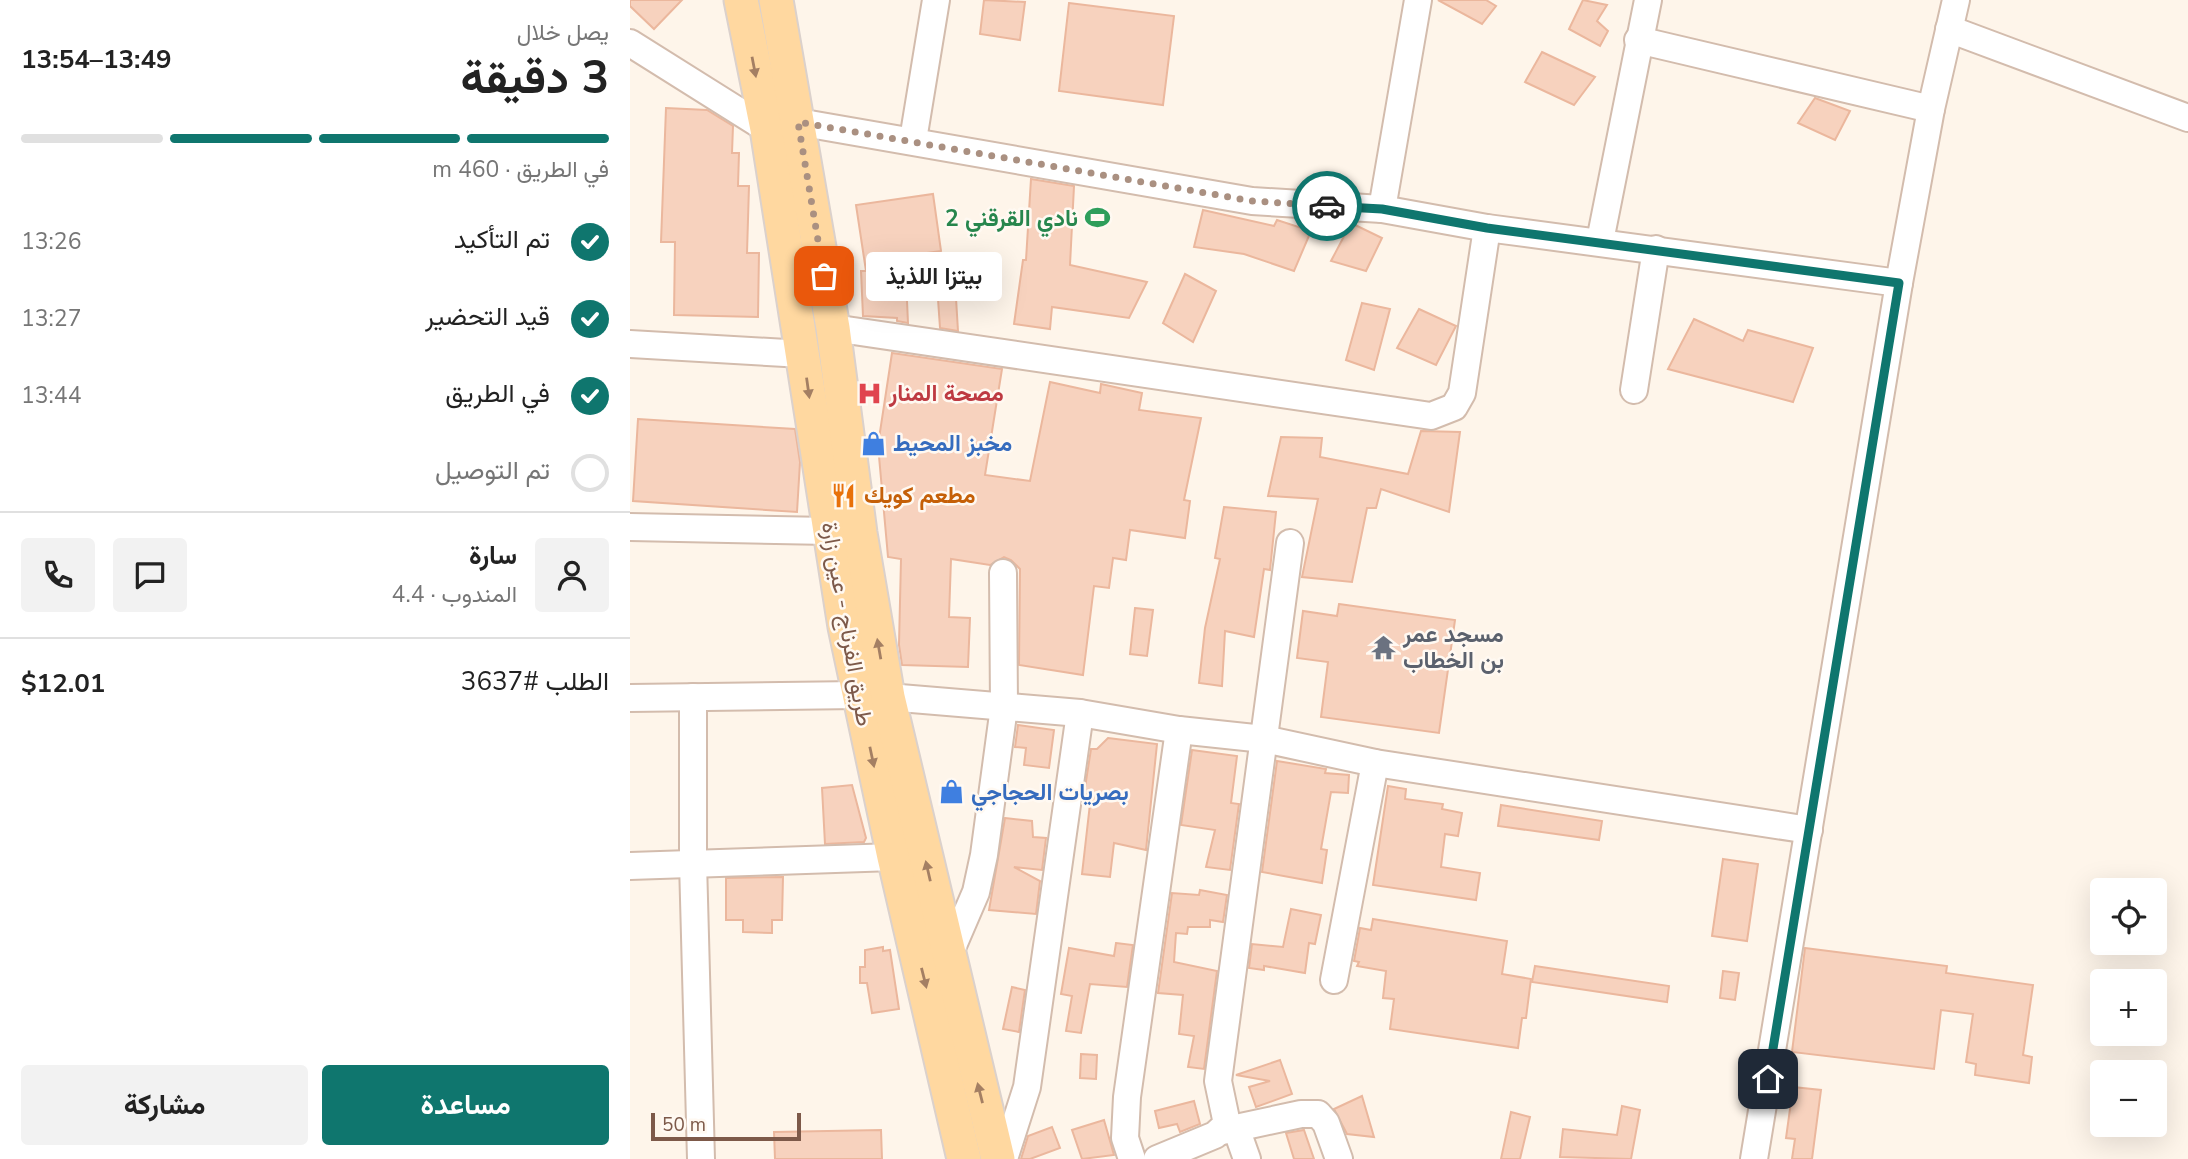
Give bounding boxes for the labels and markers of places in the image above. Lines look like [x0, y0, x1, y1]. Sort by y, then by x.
place label: نادي القرقني 2 [945, 203, 1078, 238]
sports icon: نادي القرقني 2 [1084, 204, 1112, 232]
pin [794, 246, 854, 306]
callout: بيتزا اللذيذ [866, 252, 1002, 300]
place label: مصحة المنار [888, 378, 1004, 409]
hospital icon: مصحة المنار [855, 379, 883, 407]
place label: مخبز المحيط [893, 428, 1012, 459]
shop icon: مخبز المحيط [859, 429, 887, 457]
place label: مطعم كويك [864, 480, 976, 511]
restaurant icon: مطعم كويك [830, 481, 858, 509]
place label: مسجد عمر بن الخطاب [1402, 619, 1504, 676]
temple icon: مسجد عمر بن الخطاب [1369, 633, 1397, 661]
place label: بصريات الحجاجي [971, 777, 1129, 812]
shop icon: بصريات الحجاجي [937, 778, 965, 806]
pin [1738, 1049, 1798, 1109]

